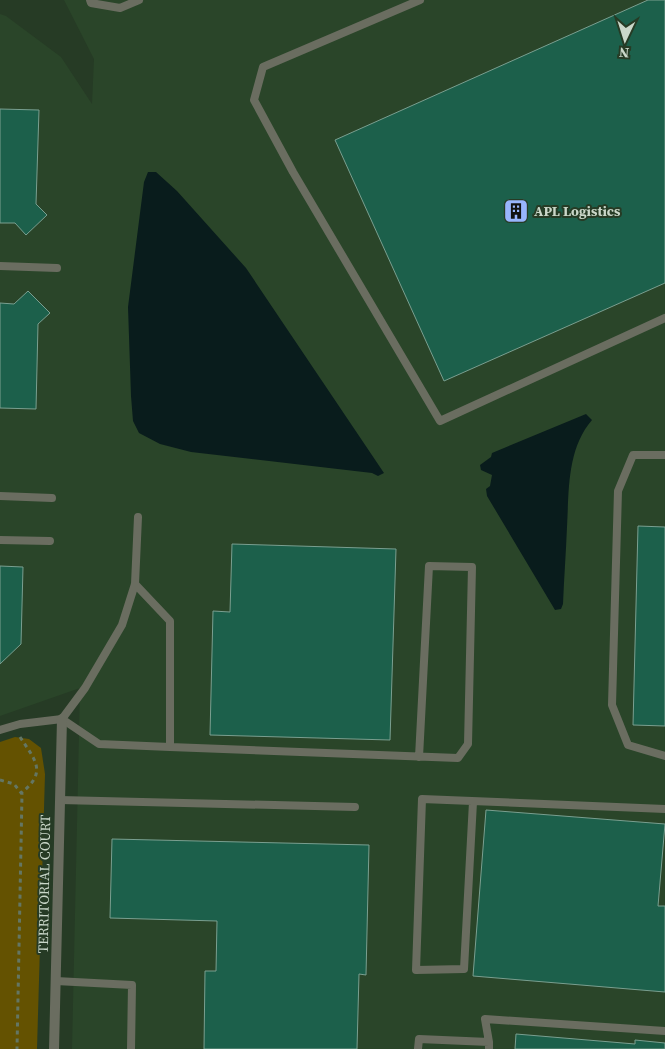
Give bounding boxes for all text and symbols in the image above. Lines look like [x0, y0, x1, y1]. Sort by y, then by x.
north arrow [600, 15, 650, 65]
text: N [618, 43, 630, 63]
building icon: APL Logistics [503, 198, 529, 224]
place label: APL Logistics [534, 201, 621, 221]
street label: TERRITORIAL COURT [33, 814, 55, 954]

